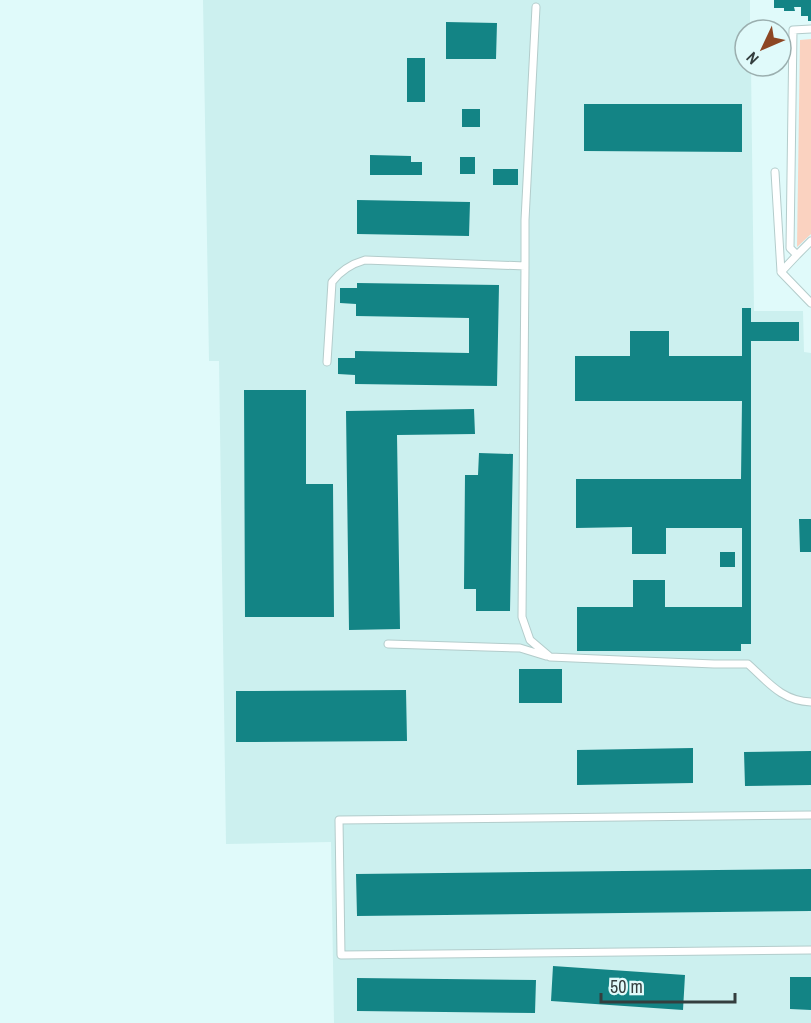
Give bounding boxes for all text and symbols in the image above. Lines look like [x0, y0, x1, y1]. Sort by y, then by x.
north arrow [733, 18, 793, 78]
text: N [741, 47, 763, 69]
scale bar [601, 966, 734, 1004]
text: 50 m [610, 974, 643, 999]

